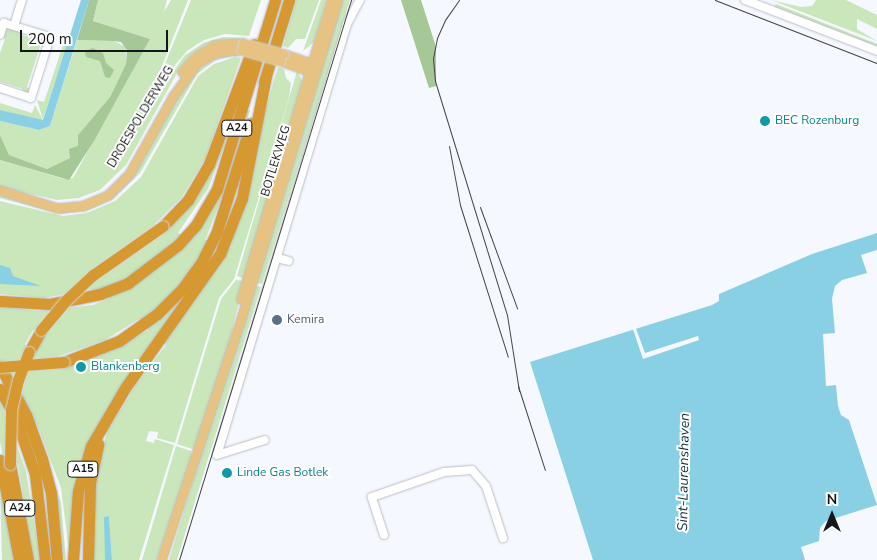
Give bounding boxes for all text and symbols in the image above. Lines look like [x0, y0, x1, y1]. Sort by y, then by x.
scale bar [22, 20, 170, 52]
text: 200 m [28, 29, 72, 49]
street label: DROESPOLDERWEG [105, 63, 177, 171]
place label: BEC Rozenburg [775, 114, 859, 128]
marker: BEC Rozenburg [759, 115, 771, 127]
road number: A24 [221, 120, 253, 136]
street label: BOTLEKWEG [258, 124, 294, 198]
place label: Kemira [287, 313, 324, 327]
marker: Kemira [271, 314, 283, 326]
place label: Blankenberg [91, 360, 160, 374]
marker: Blankenberg [75, 361, 87, 373]
water label: Sint-Laurenshaven [675, 413, 693, 531]
road number: A15 [67, 460, 99, 478]
place label: Linde Gas Botlek [237, 466, 328, 480]
marker: Linde Gas Botlek [221, 467, 233, 479]
north arrow [807, 490, 857, 540]
text: N [827, 490, 837, 509]
road number: A24 [4, 499, 36, 516]

